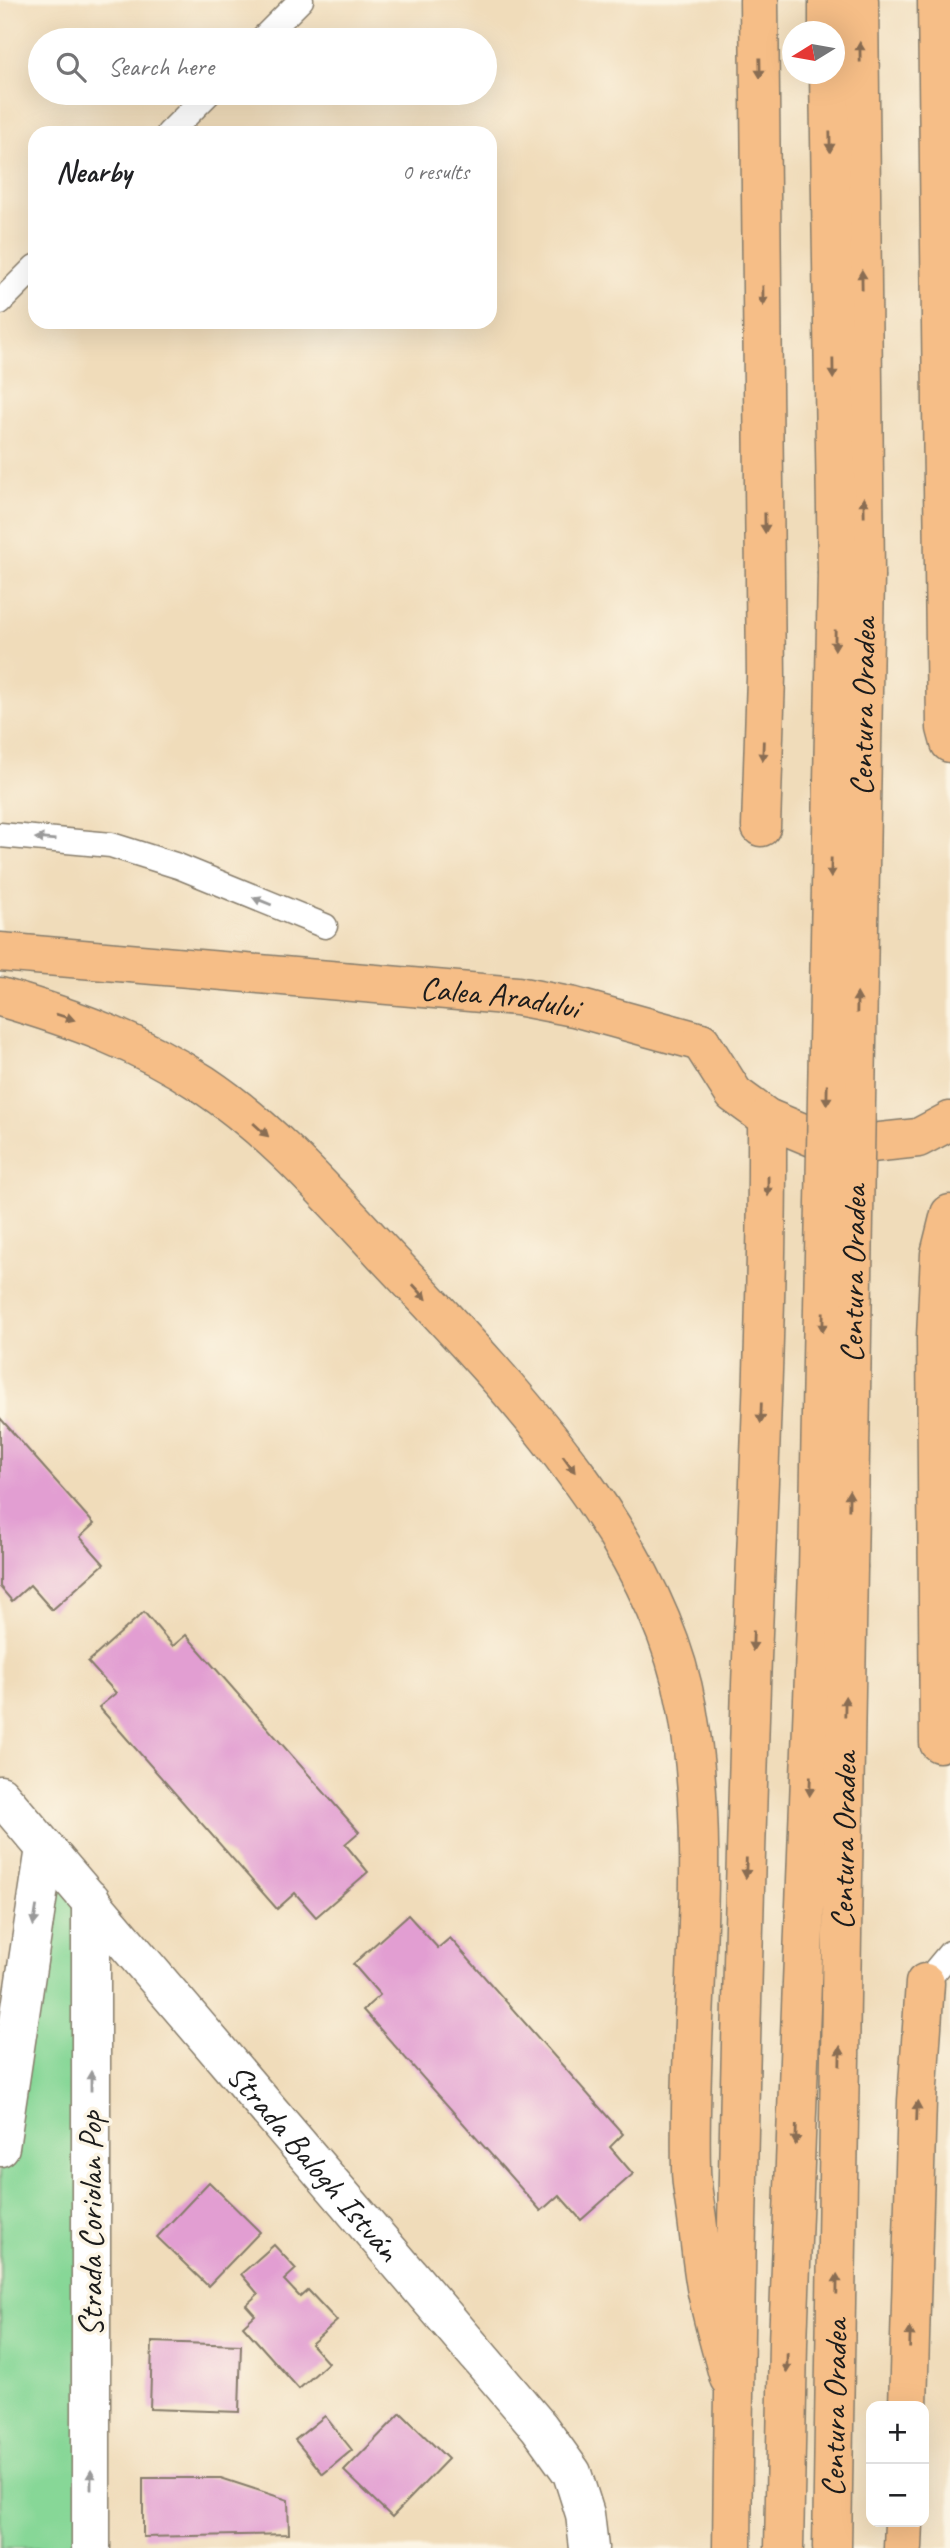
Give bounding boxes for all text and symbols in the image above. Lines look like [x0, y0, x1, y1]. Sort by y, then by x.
north arrow [782, 21, 845, 84]
search box [28, 28, 497, 105]
one-way arrow [854, 41, 866, 63]
icon: search [52, 48, 90, 86]
text: Search here [108, 50, 214, 83]
one-way arrow [754, 57, 766, 79]
one-way arrow [824, 131, 836, 153]
text: Nearby [56, 153, 132, 191]
text: 0 results [402, 157, 469, 186]
one-way arrow [856, 268, 868, 290]
one-way arrow [757, 285, 768, 307]
one-way arrow [828, 358, 839, 380]
one-way arrow [858, 496, 870, 518]
one-way arrow [759, 512, 771, 534]
street label: Centura Oradea [840, 616, 885, 796]
one-way arrow [830, 629, 841, 651]
one-way arrow [758, 740, 769, 762]
one-way arrow [34, 833, 56, 844]
one-way arrow [825, 857, 837, 879]
one-way arrow [252, 895, 273, 906]
street label: Calea Aradului [419, 967, 588, 1030]
one-way arrow [851, 991, 863, 1013]
one-way arrow [55, 1012, 76, 1022]
one-way arrow [821, 1084, 833, 1106]
one-way arrow [252, 1121, 269, 1137]
one-way arrow [762, 1175, 774, 1197]
street label: Centura Oradea [831, 1182, 876, 1363]
one-way arrow [412, 1283, 428, 1301]
one-way arrow [817, 1312, 828, 1334]
one-way arrow [756, 1403, 767, 1425]
one-way arrow [562, 1455, 576, 1473]
one-way arrow [843, 1488, 855, 1510]
one-way arrow [748, 1630, 759, 1652]
one-way arrow [840, 1695, 851, 1717]
street label: Centura Oradea [821, 1750, 866, 1930]
one-way arrow [804, 1775, 815, 1797]
one-way arrow [740, 1857, 752, 1879]
one-way arrow [29, 1905, 40, 1927]
one-way arrow [834, 2045, 846, 2067]
street label: Strada Balogh István [218, 2055, 410, 2271]
one-way arrow [85, 2070, 97, 2092]
one-way arrow [911, 2099, 922, 2121]
street label: Strada Coriolan Pop [70, 2110, 112, 2337]
one-way arrow [790, 2125, 801, 2147]
one-way arrow [831, 2273, 842, 2295]
street label: Centura Oradea [812, 2316, 857, 2497]
one-way arrow [904, 2327, 915, 2349]
one-way arrow [782, 2352, 793, 2374]
map controls [866, 2401, 929, 2527]
button: + [866, 2401, 929, 2464]
button: − [866, 2464, 929, 2527]
one-way arrow [85, 2469, 97, 2491]

